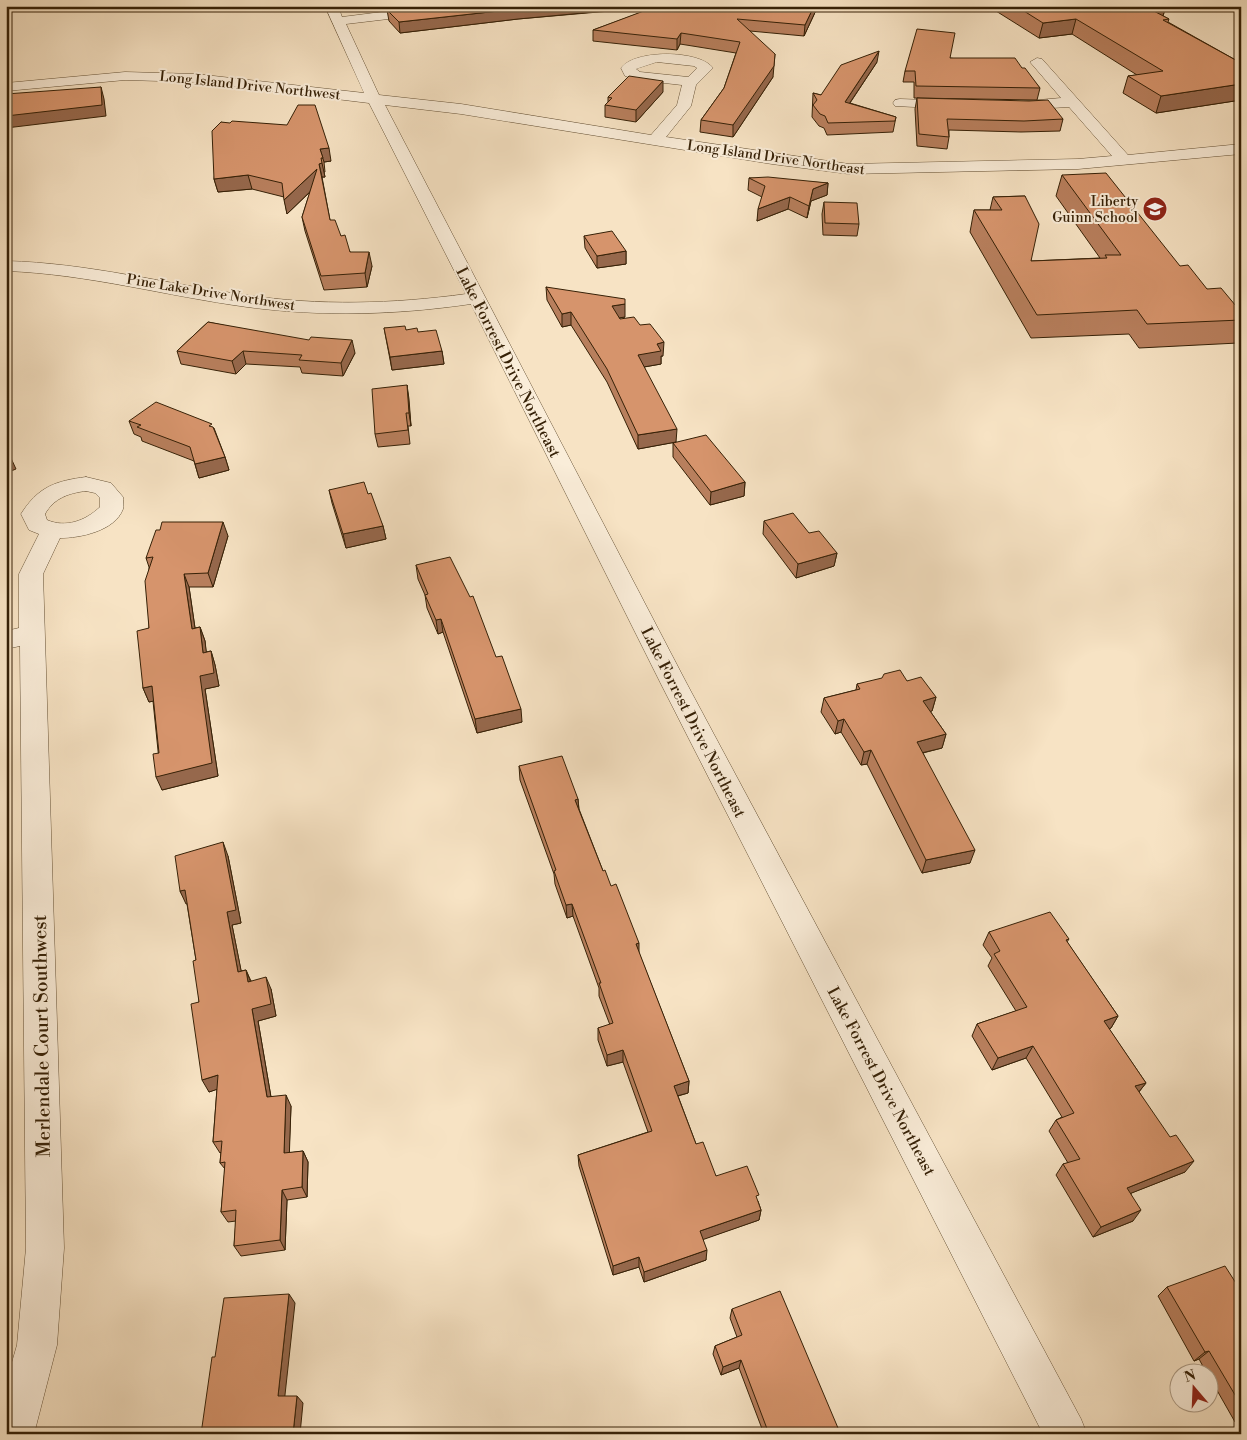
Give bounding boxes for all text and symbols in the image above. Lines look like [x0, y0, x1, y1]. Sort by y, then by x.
street label: Long Island Drive Northwest [159, 68, 341, 104]
street label: Long Island Drive Northeast [686, 137, 866, 179]
place label: Liberty Guinn School [1052, 193, 1138, 227]
school or university icon: Liberty Guinn School [1142, 196, 1168, 222]
street label: Lake Forrest Drive Northeast [451, 264, 565, 461]
street label: Pine Lake Drive Northwest [125, 271, 296, 315]
street label: Lake Forrest Drive Northeast [636, 624, 750, 821]
street label: Merlendale Court Southwest [28, 914, 56, 1158]
street label: Lake Forrest Drive Northeast [823, 983, 940, 1180]
north arrow [1170, 1362, 1220, 1412]
text: N [1182, 1366, 1198, 1387]

